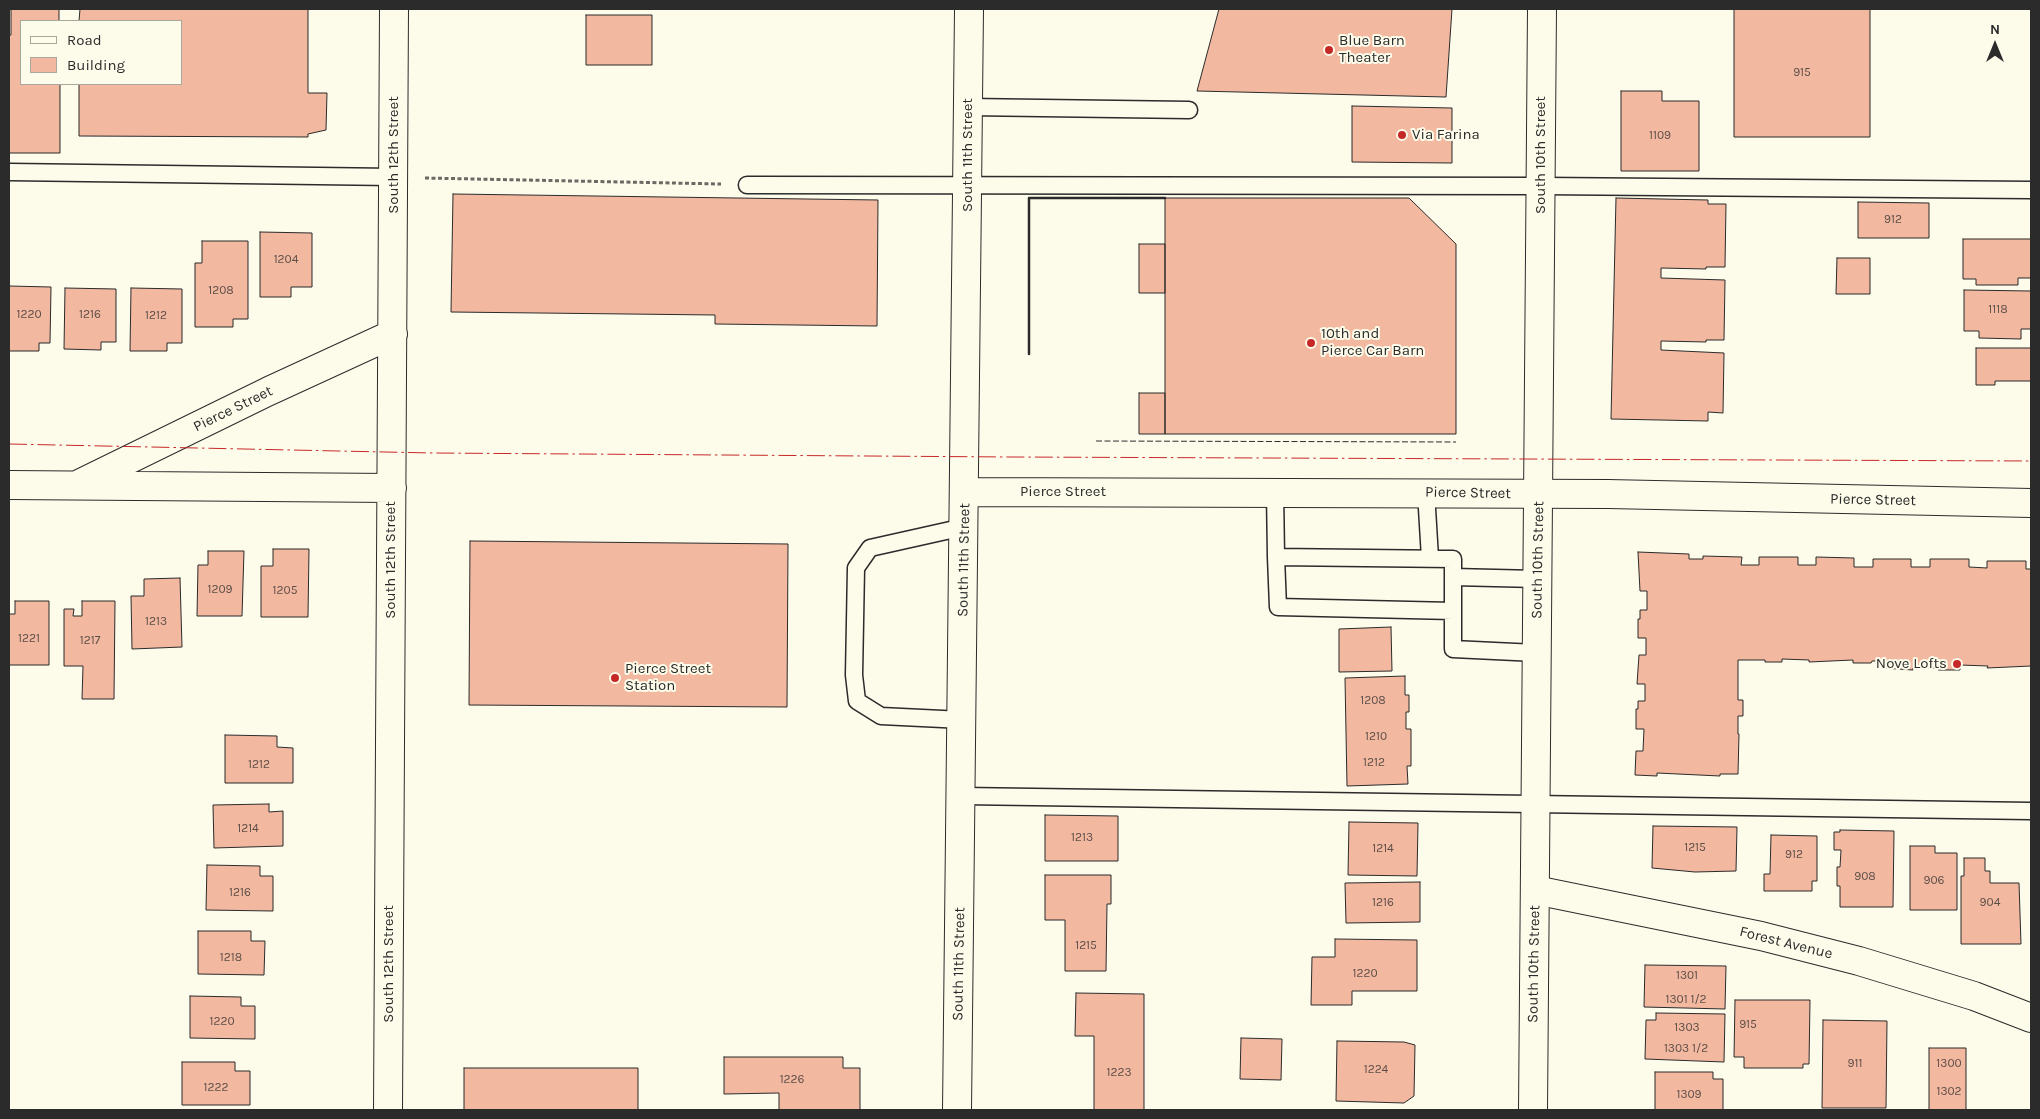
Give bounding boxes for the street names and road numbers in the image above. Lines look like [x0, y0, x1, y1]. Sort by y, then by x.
street label: South 12th Street [385, 96, 403, 214]
street label: South 10th Street [1532, 96, 1550, 214]
street label: South 11th Street [959, 98, 977, 212]
street label: Pierce Street [190, 382, 276, 436]
street label: Pierce Street [1020, 483, 1106, 501]
street label: Pierce Street [1425, 483, 1511, 503]
street label: Pierce Street [1830, 490, 1916, 510]
street label: South 12th Street [382, 501, 400, 619]
street label: South 10th Street [1528, 501, 1548, 619]
street label: South 11th Street [954, 503, 974, 617]
street label: South 12th Street [380, 905, 398, 1023]
street label: South 10th Street [1524, 905, 1544, 1023]
street label: South 11th Street [949, 907, 969, 1021]
street label: Forest Avenue [1738, 923, 1834, 963]

